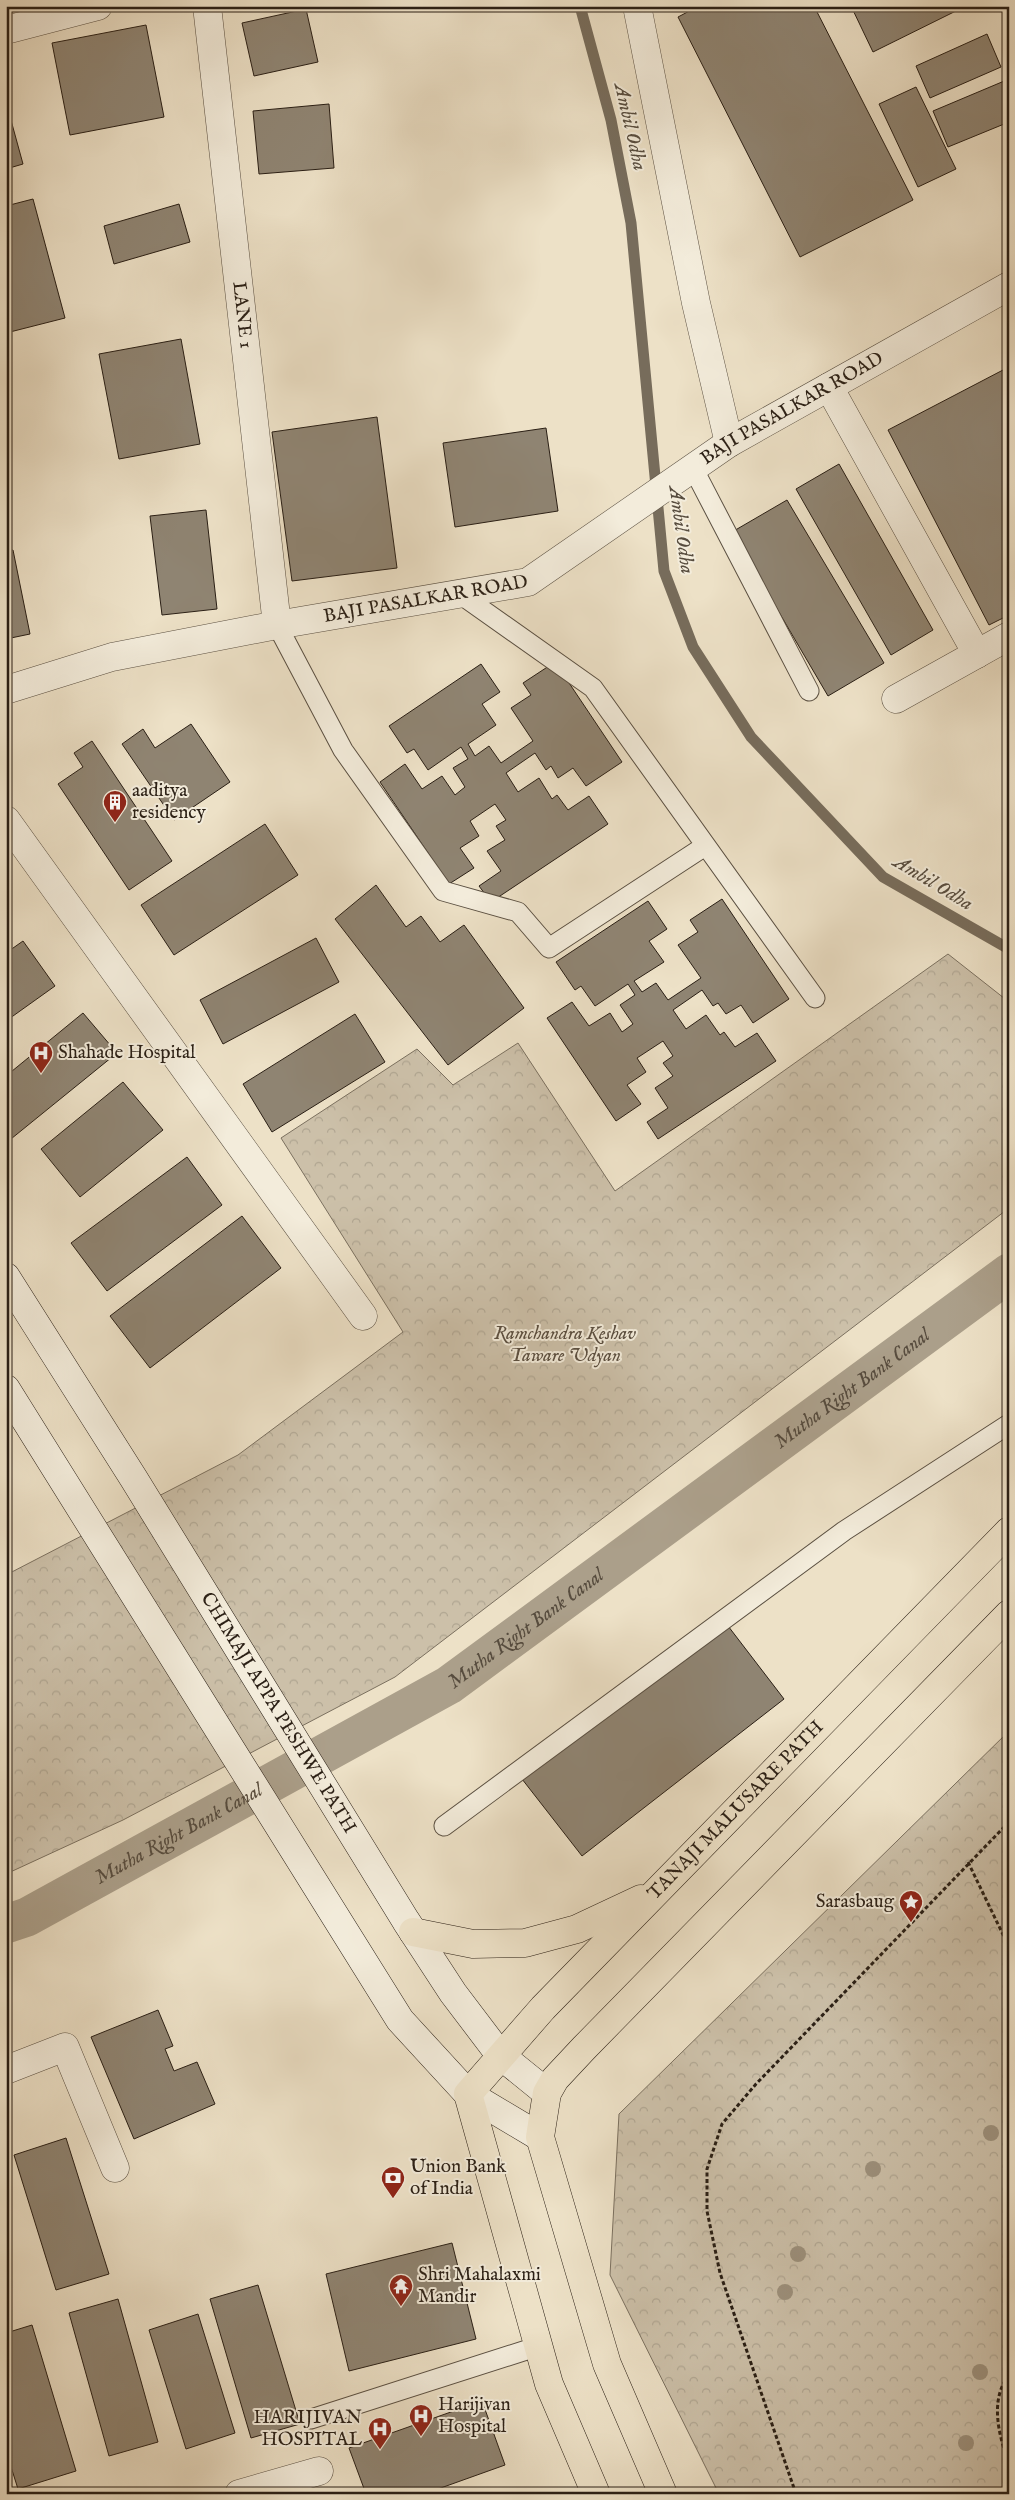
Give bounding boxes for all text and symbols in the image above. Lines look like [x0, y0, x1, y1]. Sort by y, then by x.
water label: Ambil Odha [607, 79, 652, 173]
street label: LANE 1 [226, 280, 258, 350]
street label: BAJI PASALKAR ROAD [696, 347, 888, 471]
water label: Ambil Odha [662, 482, 700, 576]
street label: BAJI PASALKAR ROAD [322, 570, 530, 629]
place label: aaditya residency [132, 779, 207, 825]
building icon: aaditya residency [102, 789, 128, 823]
water label: Ambil Odha [887, 848, 977, 917]
hospital icon: Shahade Hospital [28, 1040, 54, 1074]
place label: Shahade Hospital [58, 1041, 196, 1065]
water label: Mutha Right Bank Canal [769, 1321, 937, 1454]
park label: Ramchandra Keshav Taware Udyan [494, 1322, 636, 1368]
water label: Mutha Right Bank Canal [443, 1561, 611, 1694]
street label: CHIMAJI APPA PESHWE PATH [195, 1588, 361, 1838]
street label: TANAJI MALUSARE PATH [643, 1716, 829, 1905]
water label: Mutha Right Bank Canal [90, 1776, 269, 1890]
place icon: Sarasbaug [898, 1889, 924, 1923]
place label: Sarasbaug [816, 1890, 895, 1914]
place label: Union Bank of India [410, 2155, 507, 2201]
bank icon: Union Bank of India [380, 2165, 406, 2199]
place label: Shri Mahalaxmi Mandir [418, 2263, 541, 2309]
temple icon: Shri Mahalaxmi Mandir [388, 2273, 414, 2307]
place label: Harijivan Hospital [438, 2393, 511, 2439]
hospital icon: Harijivan Hospital [408, 2403, 434, 2437]
place label: HARIJIVAN HOSPITAL [254, 2406, 362, 2452]
hospital icon: HARIJIVAN HOSPITAL [367, 2416, 393, 2450]

